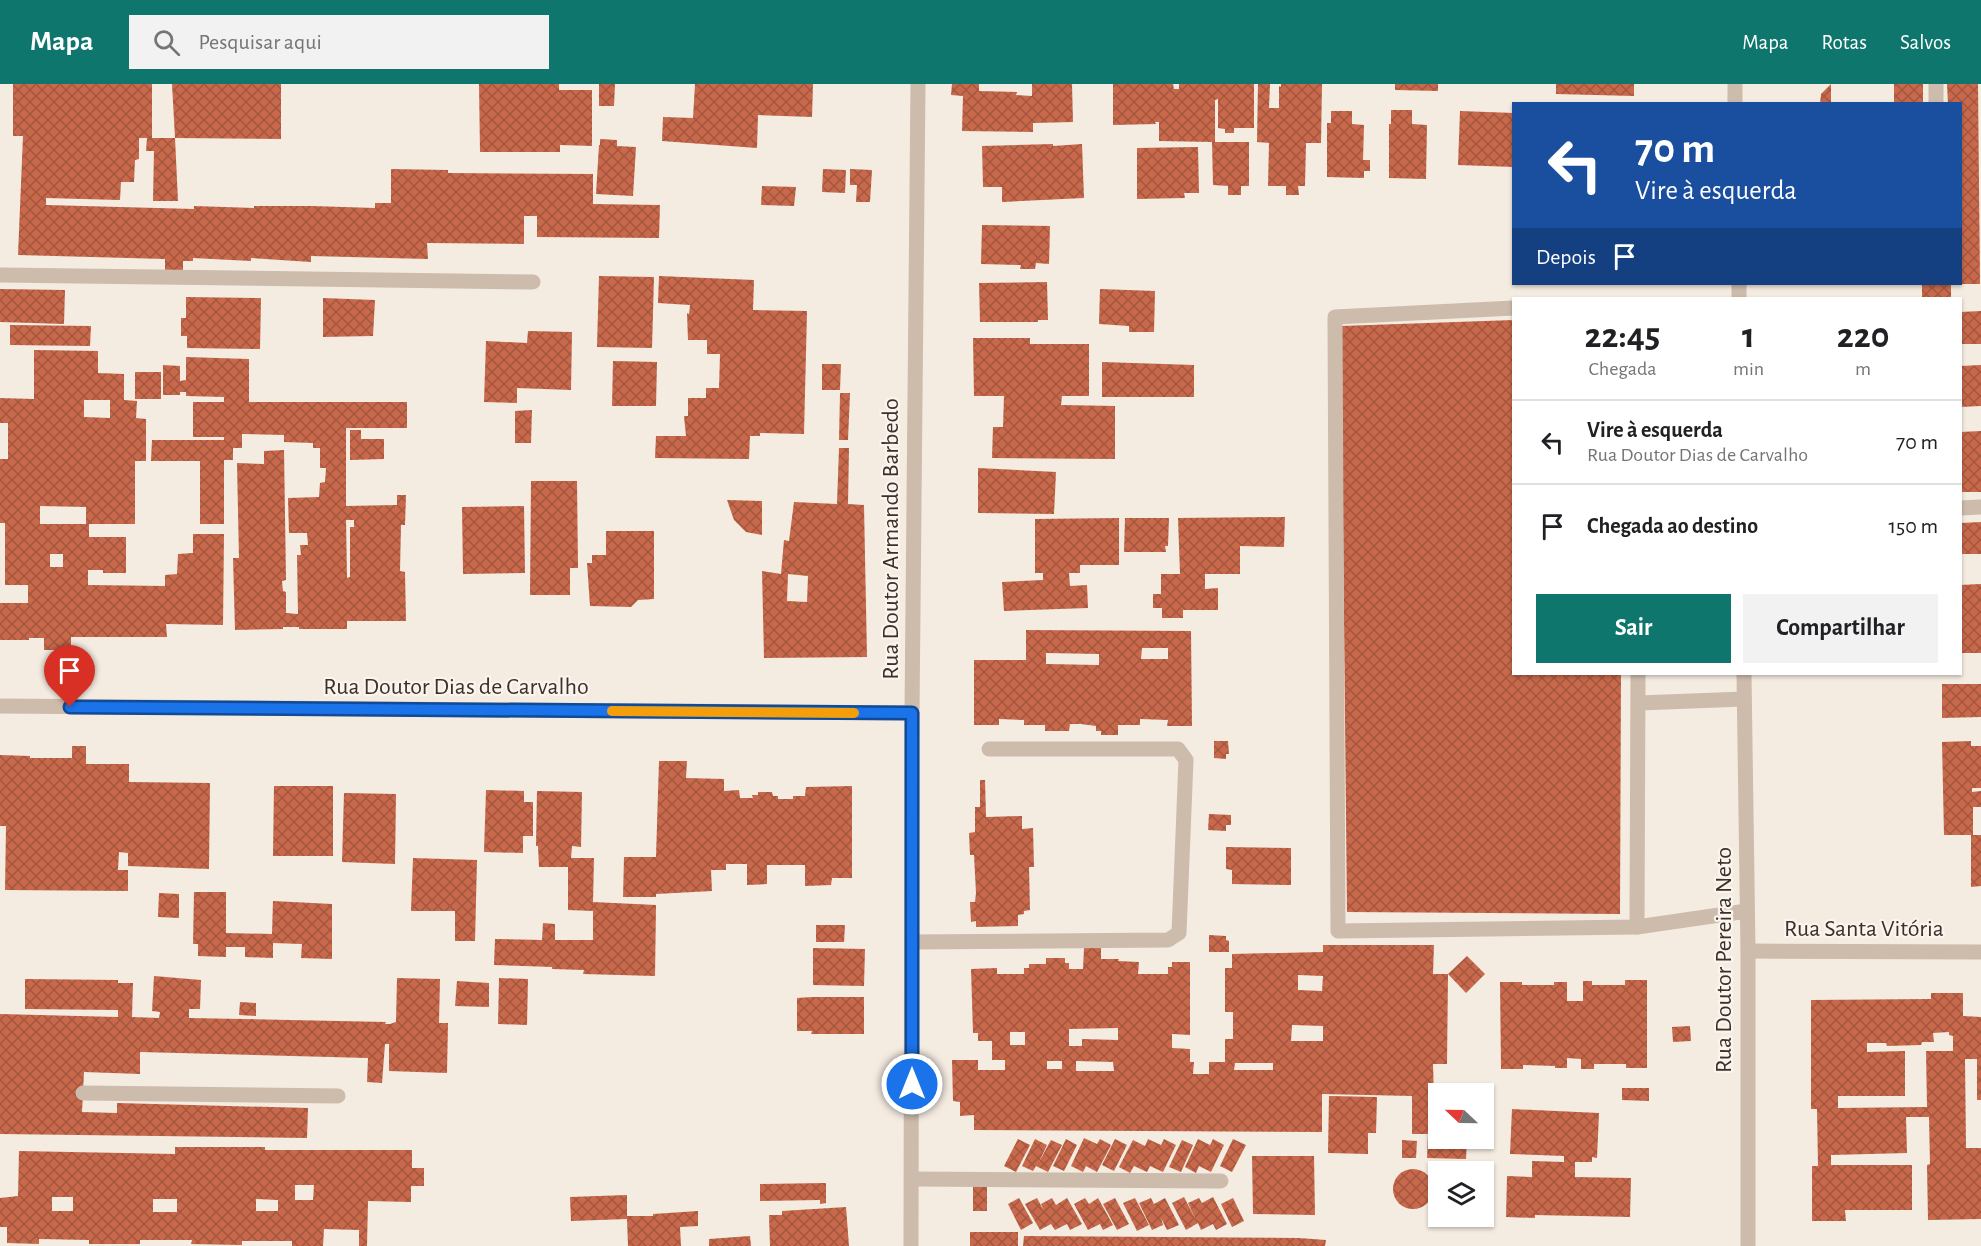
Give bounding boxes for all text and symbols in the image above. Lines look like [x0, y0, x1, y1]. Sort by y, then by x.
search box [129, 15, 549, 69]
icon: search [150, 26, 183, 59]
text: Mapa [30, 28, 93, 56]
text: Pesquisar aqui [198, 31, 322, 53]
text: Mapa [1742, 32, 1789, 53]
text: Rotas [1822, 32, 1867, 53]
text: Salvos [1900, 32, 1951, 53]
icon: left [1536, 126, 1614, 204]
text: 70 m [1635, 128, 1715, 170]
text: Vire à esquerda [1635, 177, 1797, 204]
icon: arrive [1608, 240, 1641, 273]
text: Depois [1536, 246, 1596, 268]
text: 22:45 [1585, 318, 1660, 354]
text: 1 [1742, 318, 1755, 354]
text: 220 [1837, 318, 1889, 354]
text: Chegada [1588, 359, 1657, 379]
text: min [1733, 359, 1764, 379]
text: m [1855, 359, 1871, 379]
street label: Rua Doutor Armando Barbedo [879, 398, 903, 680]
text: Vire à esquerda [1587, 419, 1723, 441]
icon: left [1536, 426, 1569, 459]
text: 70 m [1896, 431, 1938, 453]
text: Rua Doutor Dias de Carvalho [1587, 445, 1808, 465]
icon: arrive [1536, 510, 1569, 543]
text: Chegada ao destino [1587, 515, 1758, 537]
text: 150 m [1888, 515, 1938, 537]
button: Sair [1536, 594, 1731, 663]
button: Compartilhar [1743, 594, 1938, 663]
pin [44, 645, 95, 707]
icon: arrive [53, 654, 86, 687]
street label: Rua Doutor Dias de Carvalho [323, 675, 589, 699]
street label: Rua Doutor Pereira Neto [1712, 847, 1736, 1073]
street label: Rua Santa Vitória [1784, 917, 1944, 941]
position arrow [880, 1052, 944, 1116]
north arrow [1428, 1083, 1494, 1149]
map controls [1428, 1083, 1494, 1227]
button: layers [1428, 1161, 1494, 1227]

